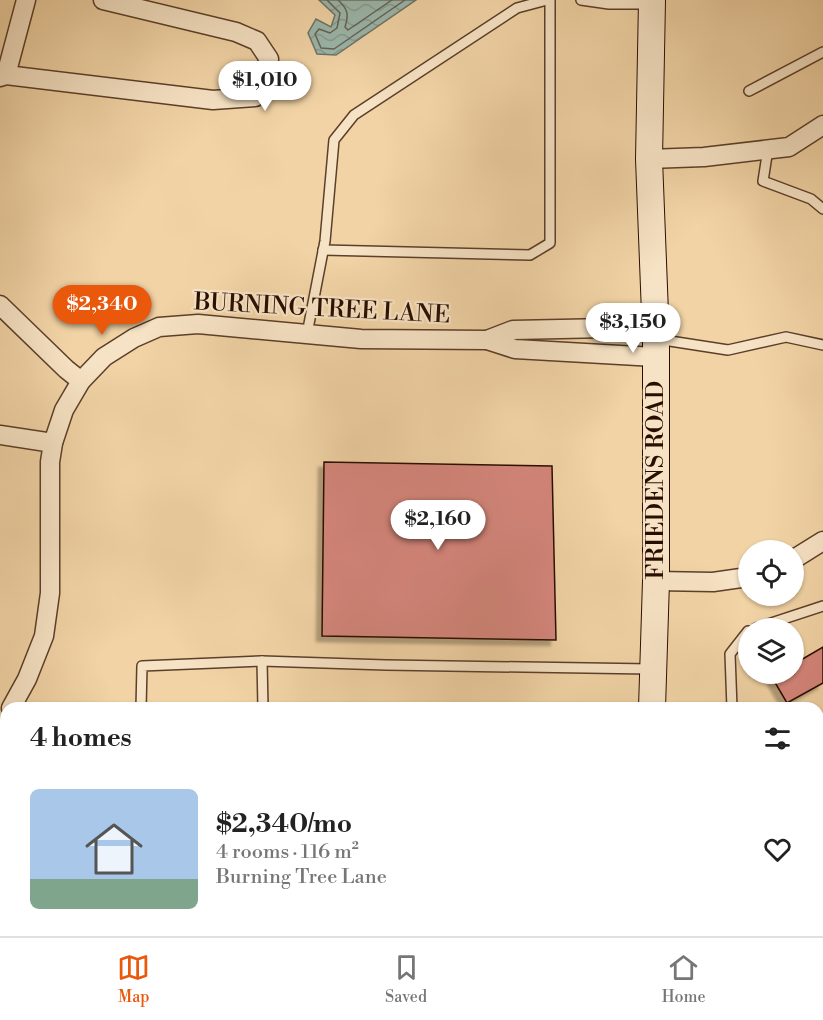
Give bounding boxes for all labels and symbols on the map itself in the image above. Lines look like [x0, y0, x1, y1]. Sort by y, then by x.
pin: $1,010 [216, 61, 314, 112]
pin: $2,340 [53, 285, 151, 336]
street label: BURNING TREE LANE [192, 287, 451, 331]
pin: $3,150 [584, 303, 682, 354]
street label: FRIEDENS ROAD [641, 381, 671, 579]
pin: $2,160 [389, 500, 487, 551]

